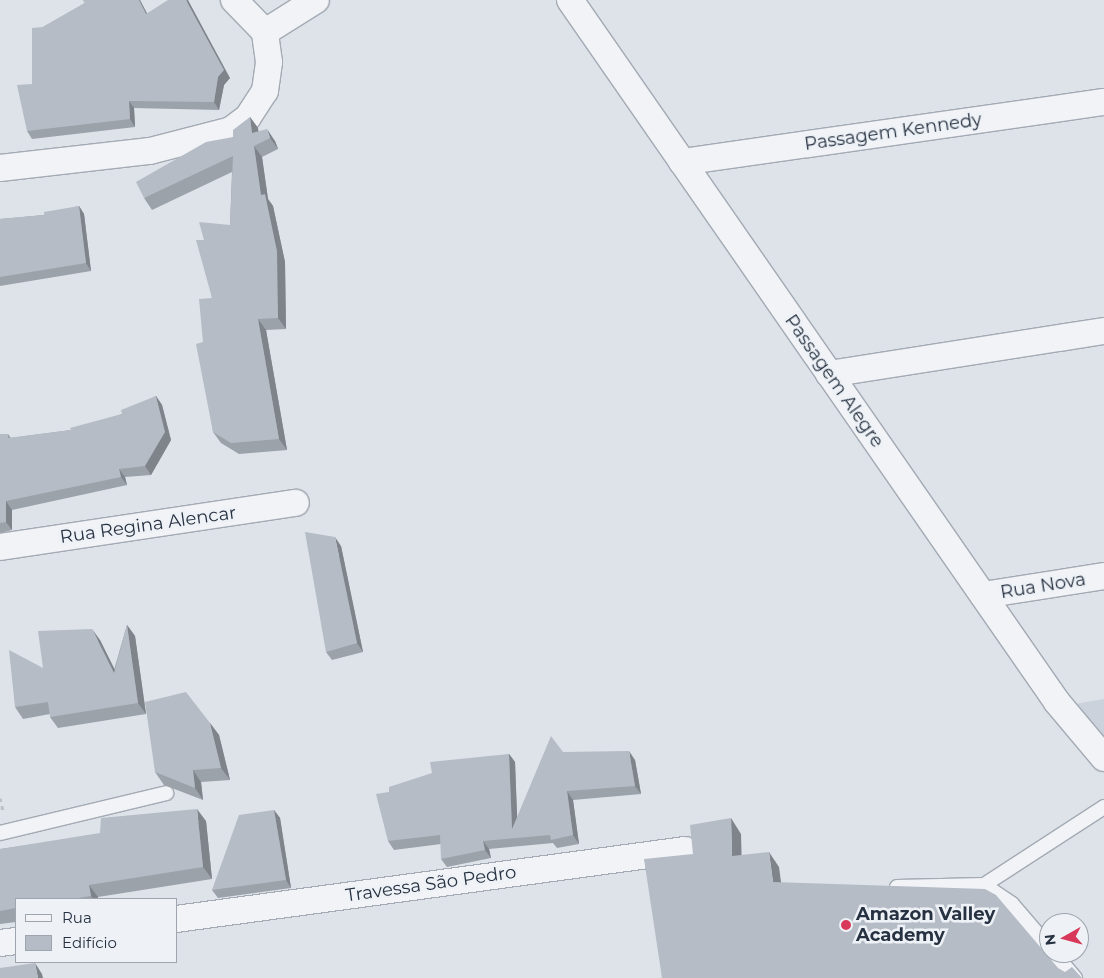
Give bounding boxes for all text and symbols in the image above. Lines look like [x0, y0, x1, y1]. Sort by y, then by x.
street label: Passagem Kennedy [803, 109, 983, 155]
street label: Passagem Alegre [780, 310, 888, 452]
street label: Rua Regina Alencar [58, 502, 238, 548]
street label: Rua Nova [999, 569, 1087, 603]
street label: Travessa São Pedro [344, 861, 518, 907]
legend [15, 898, 178, 963]
place label: Amazon Valley Academy [856, 904, 995, 946]
text: Rua [62, 908, 92, 927]
north arrow [1039, 913, 1089, 963]
marker: Amazon Valley Academy [840, 919, 852, 931]
text: Edifício [62, 933, 117, 952]
text: N [1040, 933, 1060, 946]

